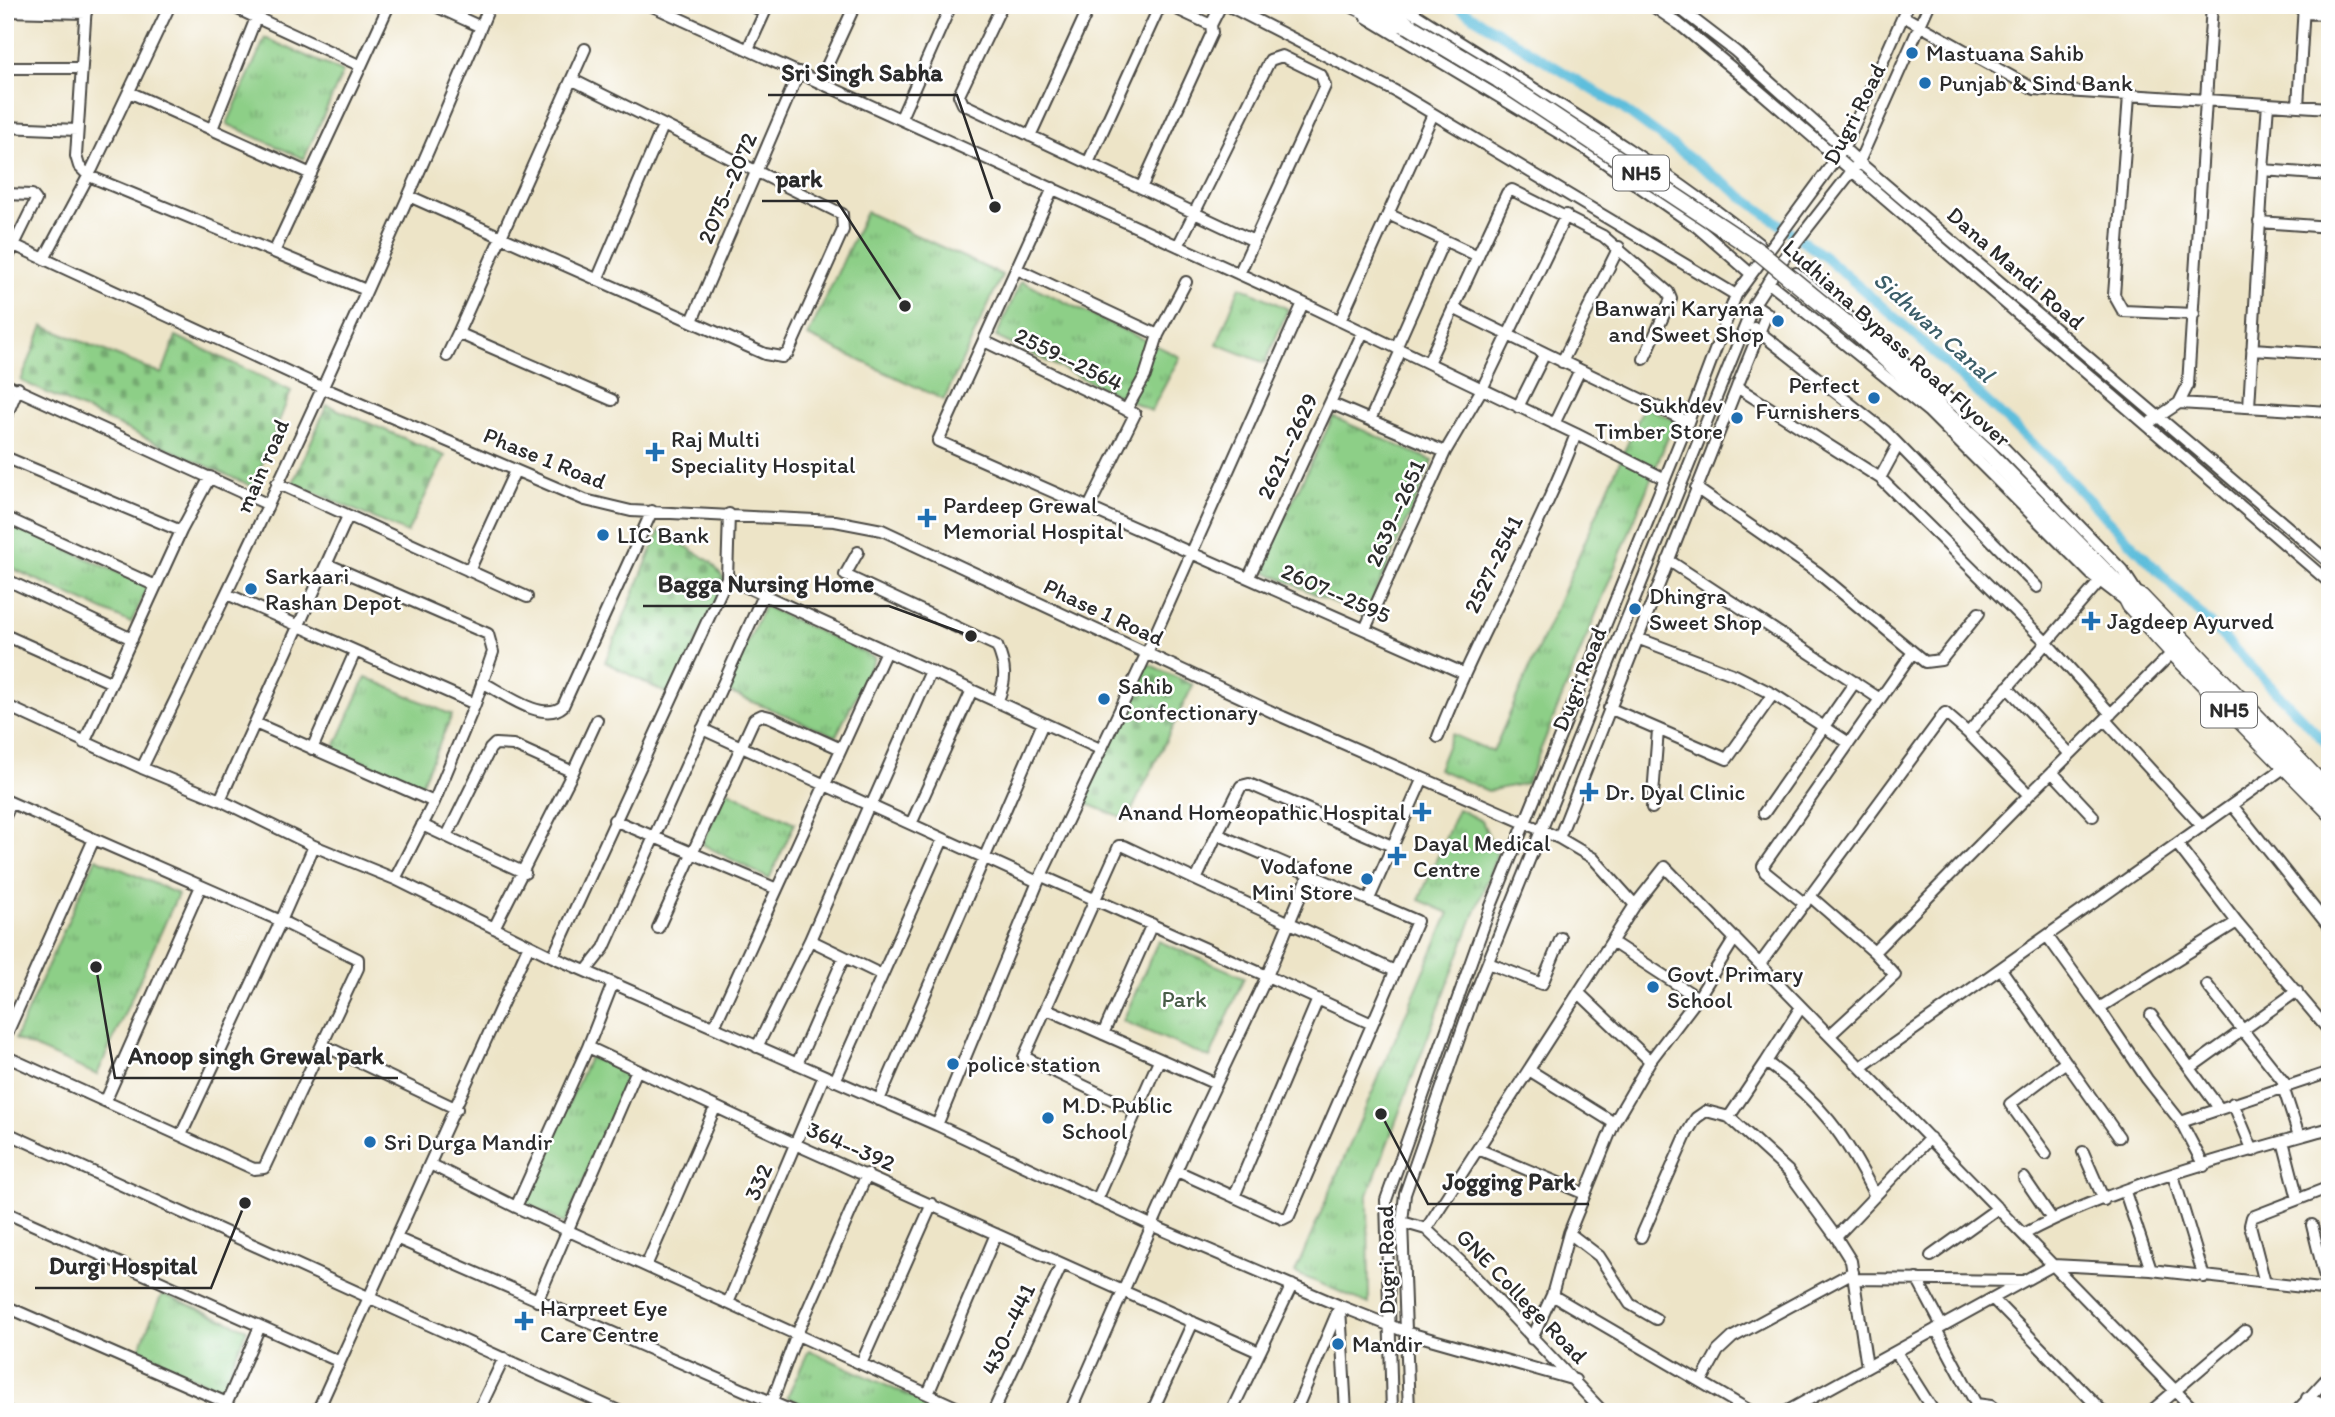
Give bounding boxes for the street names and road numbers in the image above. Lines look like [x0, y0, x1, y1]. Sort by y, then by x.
street label: Dugri Road [1817, 58, 1892, 169]
street label: 2075--2072 [691, 128, 763, 248]
road number: NH5 [1613, 156, 1669, 190]
street label: Dana Mandi Road [1941, 201, 2091, 336]
street label: Ludhiana Bypass Road Flyover [1777, 233, 2017, 453]
street label: 2559--2564 [1010, 321, 1128, 397]
street label: 2621--2629 [1250, 388, 1324, 504]
street label: main road [229, 414, 295, 517]
street label: Phase 1 Road [480, 421, 611, 495]
street label: 2639--2651 [1359, 455, 1431, 571]
street label: 2527-2541 [1457, 510, 1529, 618]
street label: 2607--2595 [1277, 557, 1395, 629]
street label: Phase 1 Road [1039, 572, 1169, 652]
street label: Dugri Road [1545, 622, 1613, 735]
road number: NH5 [2201, 692, 2257, 728]
street label: 364--392 [802, 1115, 900, 1177]
street label: 332 [738, 1159, 778, 1205]
street label: Dugri Road [1371, 1204, 1401, 1315]
street label: GNE College Road [1450, 1222, 1594, 1370]
street label: 430--441 [975, 1279, 1041, 1379]

